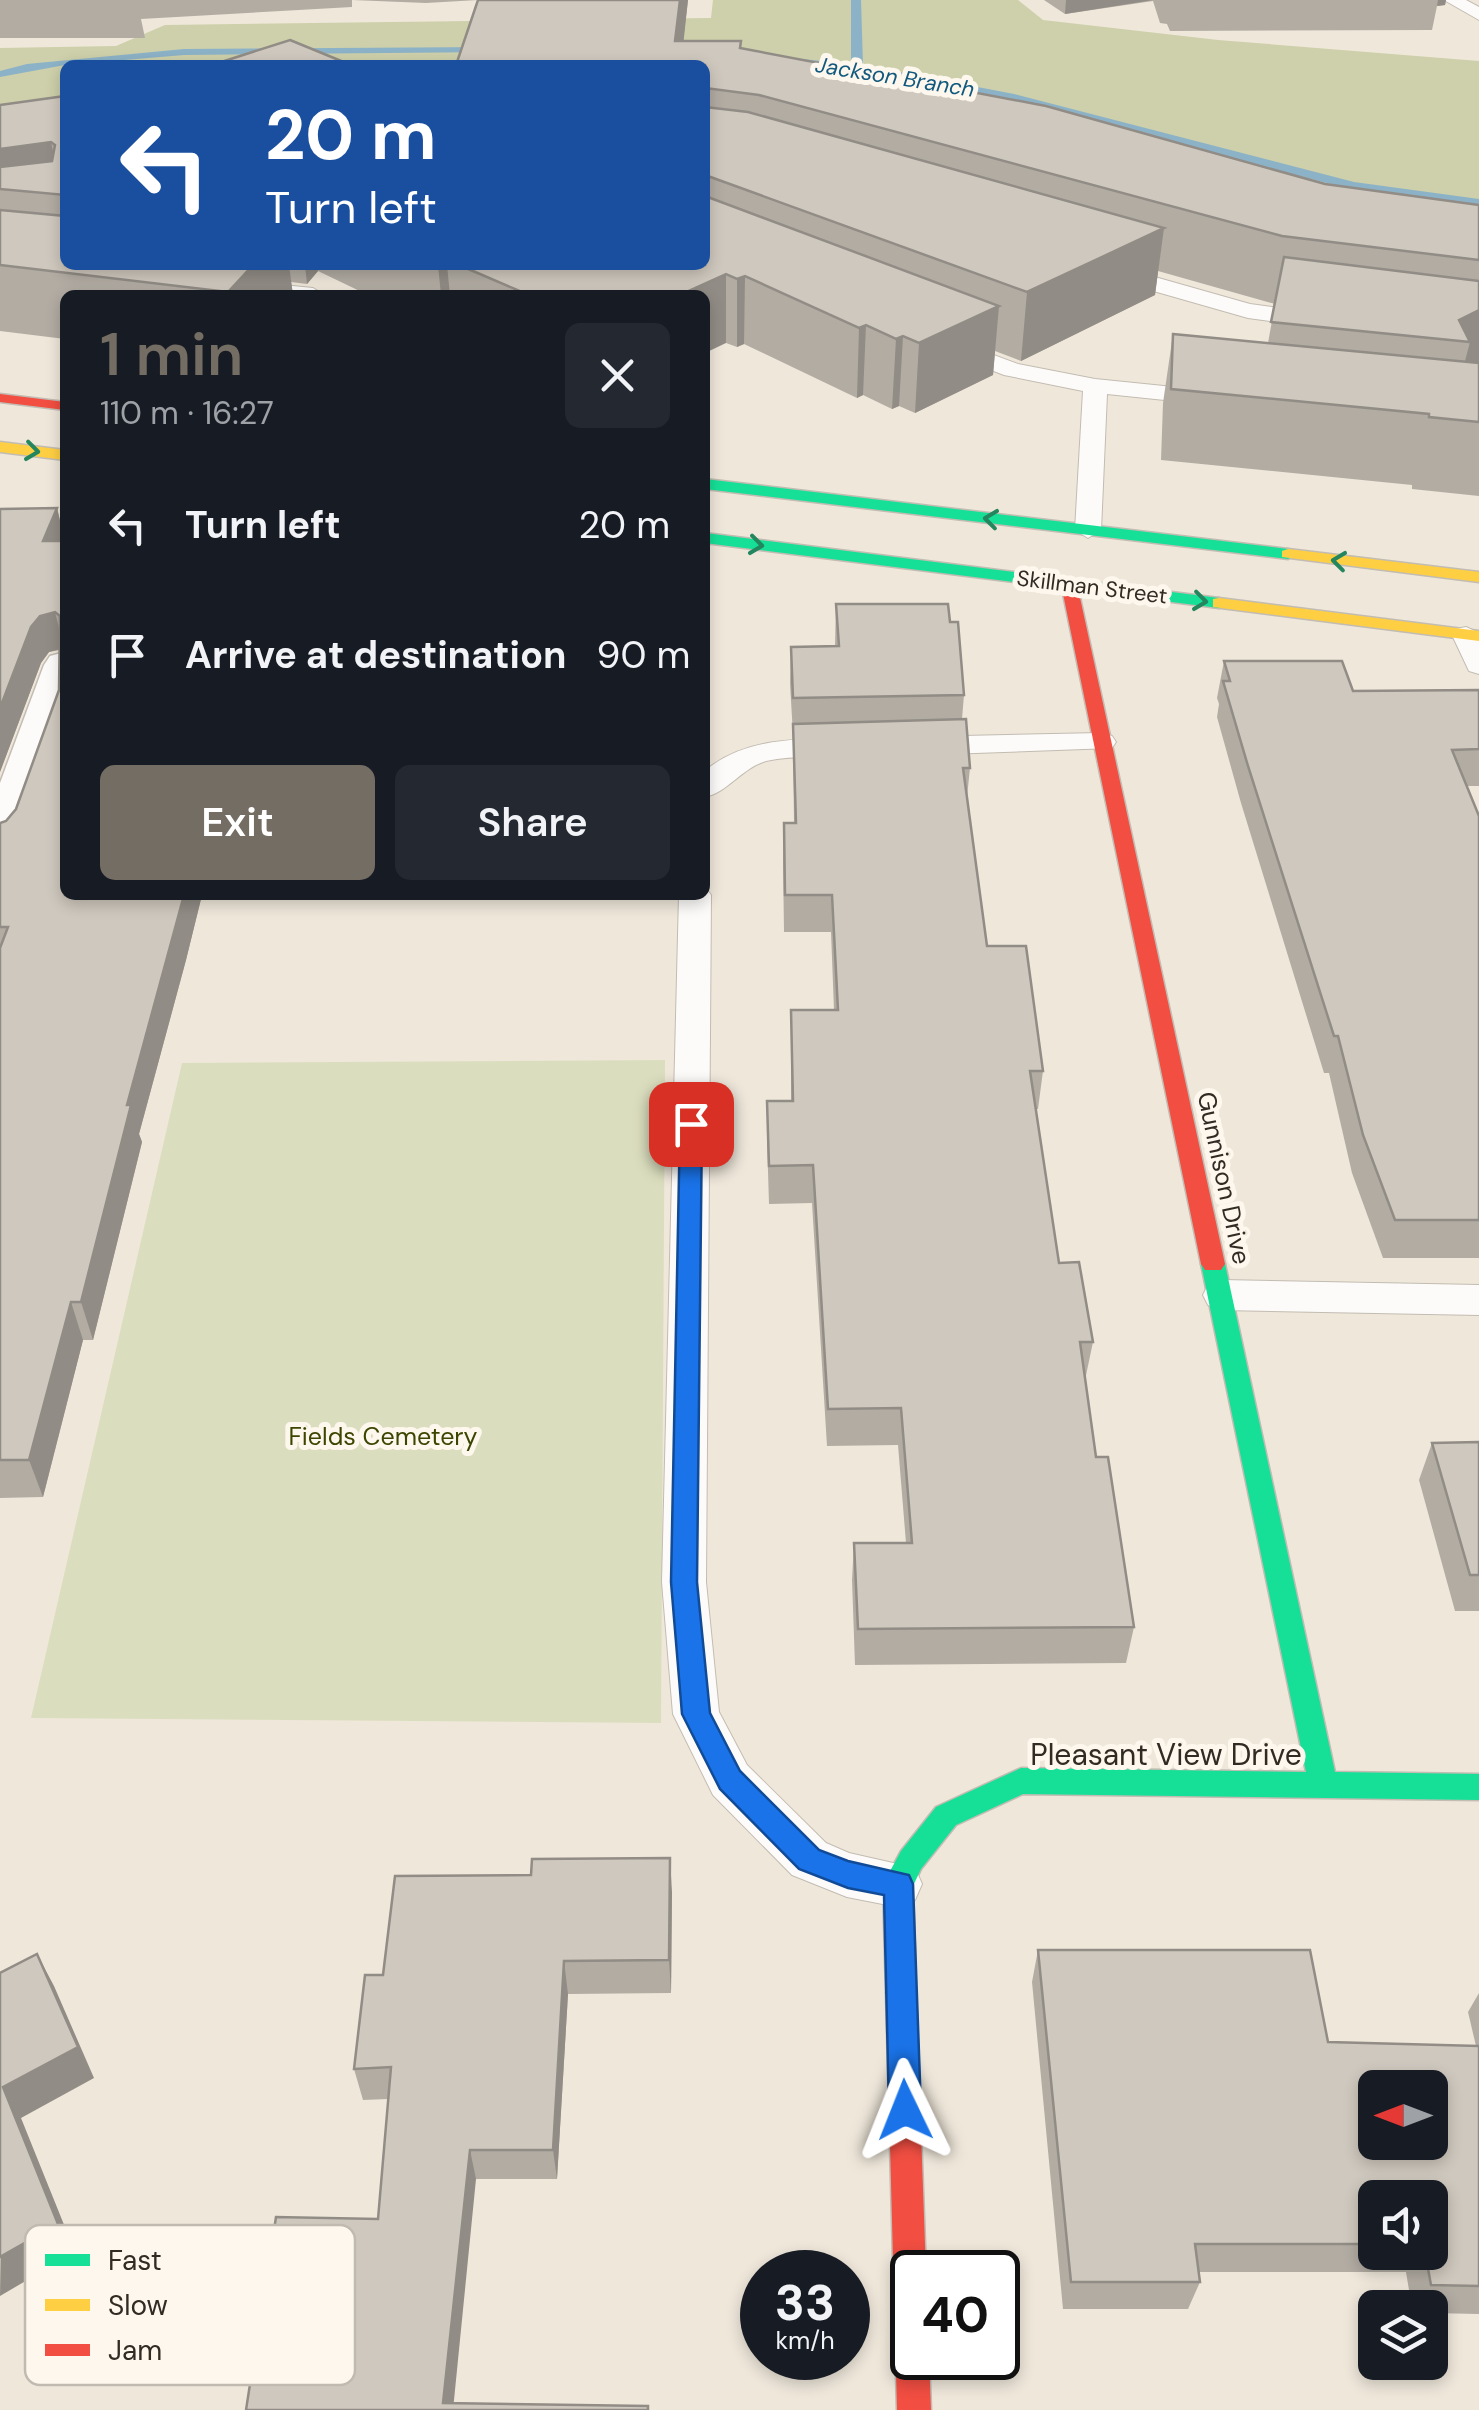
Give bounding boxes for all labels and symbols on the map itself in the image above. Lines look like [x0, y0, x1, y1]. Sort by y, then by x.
water label: Jackson Branch [813, 50, 977, 104]
one-way arrow [25, 440, 41, 461]
one-way arrow [983, 509, 999, 530]
one-way arrow [749, 534, 765, 555]
one-way arrow [1330, 551, 1346, 572]
street label: Skillman Street [1015, 563, 1169, 611]
one-way arrow [1193, 590, 1209, 611]
pin [649, 1082, 734, 1167]
street label: Gunnison Drive [1190, 1089, 1258, 1267]
park label: Fields Cemetery [288, 1420, 478, 1453]
street label: Pleasant View Drive [1030, 1735, 1302, 1774]
position arrow [853, 2058, 957, 2162]
north arrow [1358, 2070, 1448, 2160]
legend [25, 2225, 355, 2385]
text: Fast [108, 2242, 162, 2279]
speed limit sign: 40 [890, 2250, 1020, 2380]
text: Slow [108, 2287, 168, 2324]
text: Jam [108, 2332, 162, 2369]

